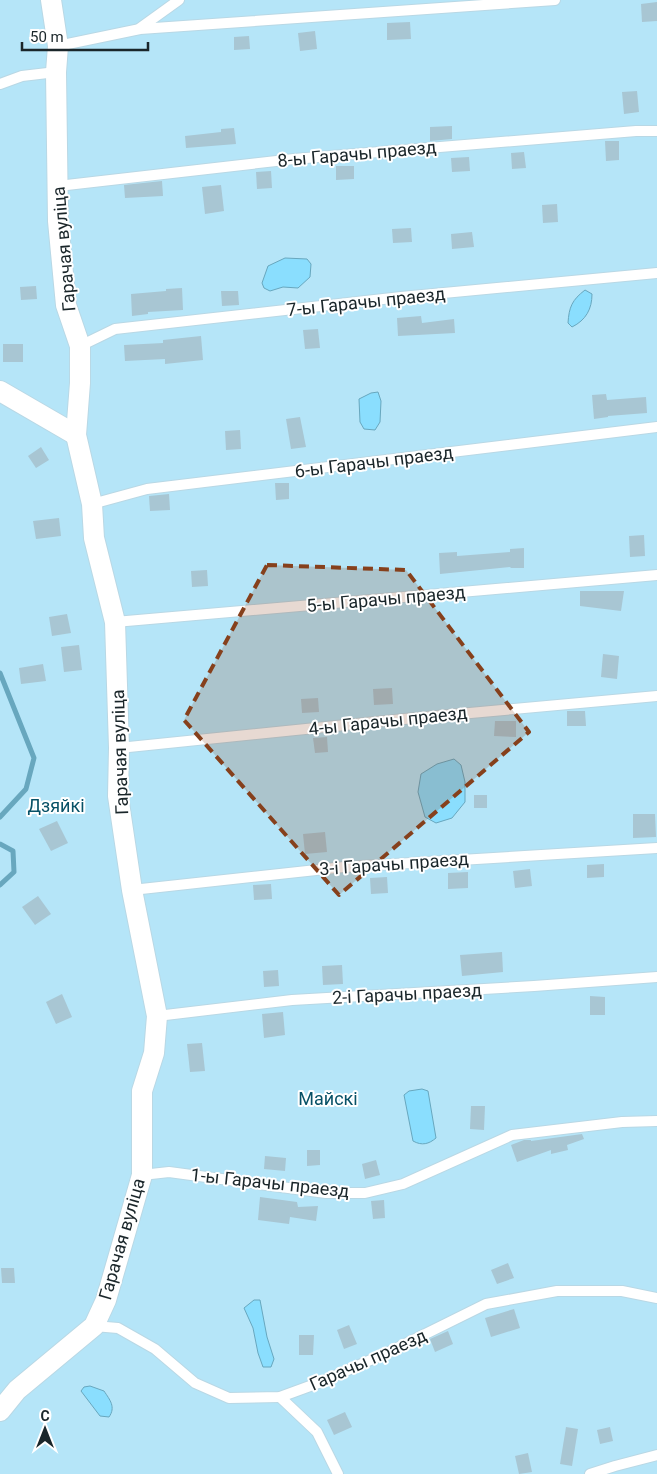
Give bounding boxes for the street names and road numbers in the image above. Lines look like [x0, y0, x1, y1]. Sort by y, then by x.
street label: 8-ы Гарачы праезд [277, 136, 437, 171]
street label: Гарачая вуліца [48, 186, 79, 312]
street label: 7-ы Гарачы праезд [286, 283, 446, 320]
street label: 6-ы Гарачы праезд [294, 441, 454, 482]
street label: 5-ы Гарачы праезд [306, 581, 466, 616]
street label: Гарачая вуліца [107, 689, 132, 815]
street label: 4-ы Гарачы праезд [308, 702, 468, 739]
street label: 3-і Гарачы праезд [318, 848, 470, 879]
street label: 2-і Гарачы праезд [332, 979, 482, 1008]
street label: 1-ы Гарачы праезд [190, 1164, 351, 1201]
street label: Гарачая вуліца [94, 1176, 149, 1302]
street label: Гарачы праезд [306, 1324, 430, 1395]

